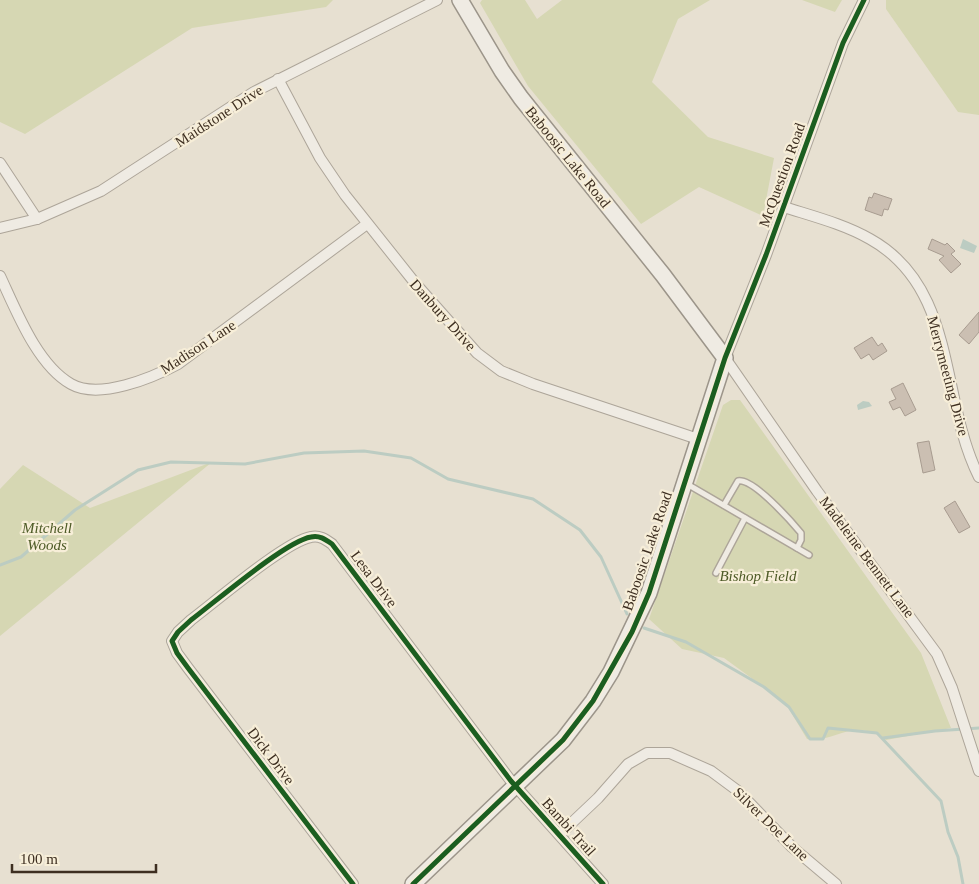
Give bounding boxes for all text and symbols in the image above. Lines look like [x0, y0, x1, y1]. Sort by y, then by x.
street label: Maidstone Drive [172, 82, 266, 150]
street label: Baboosic Lake Road [522, 103, 614, 211]
street label: McQuestion Road [756, 120, 808, 229]
street label: Danbury Drive [407, 276, 479, 354]
street label: Merrymeeting Drive [924, 314, 972, 438]
street label: Madison Lane [157, 317, 239, 377]
street label: Baboosic Lake Road [619, 489, 675, 613]
street label: Madeleine Bennett Lane [816, 493, 918, 621]
park label: Mitchell Woods [21, 520, 72, 553]
street label: Lesa Drive [348, 548, 401, 611]
park label: Bishop Field [719, 568, 797, 584]
street label: Dick Drive [244, 724, 298, 788]
street label: Silver Doe Lane [730, 784, 812, 864]
street label: Bambi Trail [539, 795, 599, 859]
scale bar [12, 842, 156, 874]
text: 100 m [20, 851, 58, 867]

